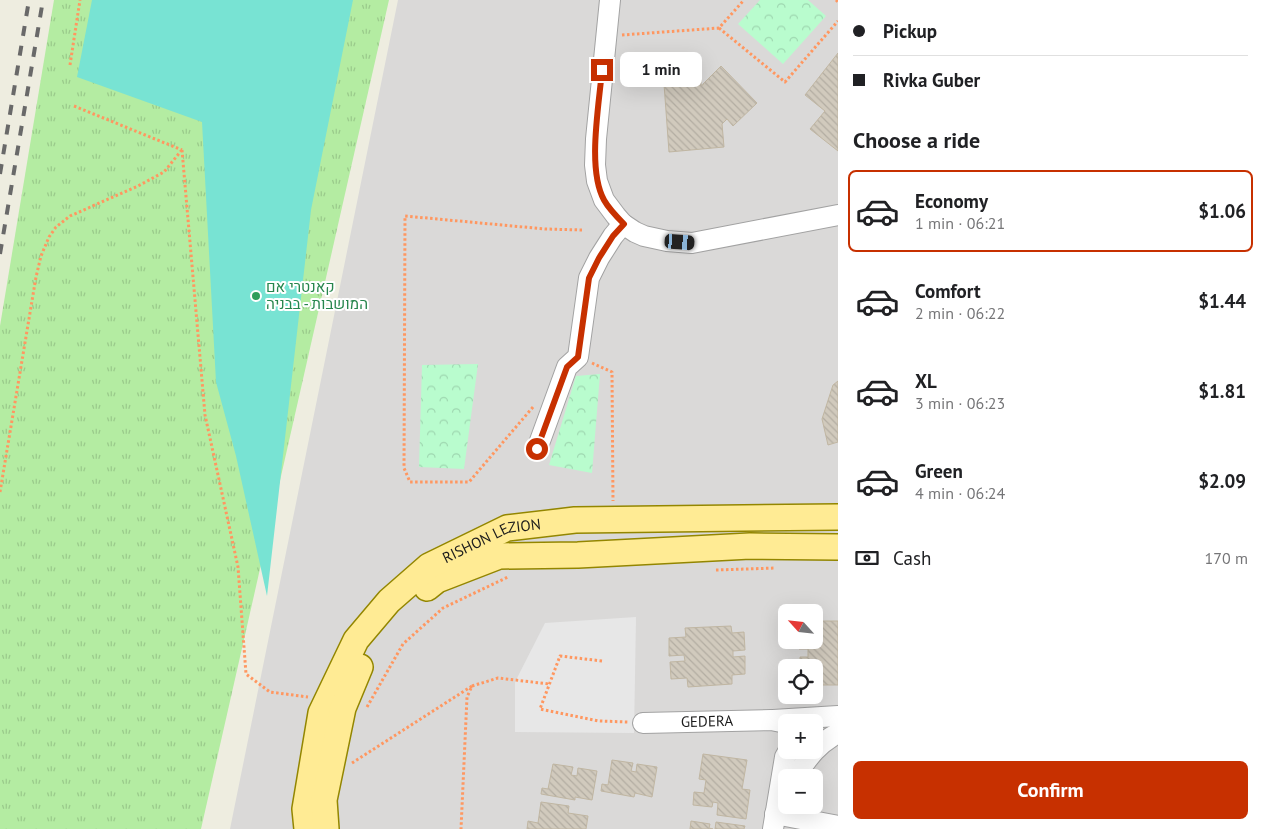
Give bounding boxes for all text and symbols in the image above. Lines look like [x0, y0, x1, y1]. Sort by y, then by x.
text: Pickup [883, 19, 937, 43]
callout: 1 min [620, 52, 702, 88]
route end [591, 59, 613, 81]
text: 1 min [641, 59, 681, 79]
text: Rivka Guber [883, 68, 980, 92]
text: Choose a ride [853, 126, 980, 154]
icon: car [855, 189, 900, 234]
text: Economy [915, 189, 988, 213]
text: $1.06 [1198, 199, 1246, 223]
text: 1 min · 06:21 [915, 213, 1005, 233]
car [664, 233, 695, 251]
place label: קאנטרי אם המושבות - בבניה [266, 277, 368, 313]
icon: car [855, 279, 900, 324]
text: Comfort [915, 279, 981, 303]
text: $1.44 [1198, 289, 1246, 313]
marker: קאנטרי אם המושבות - בבניה [250, 290, 262, 302]
text: 2 min · 06:22 [915, 303, 1005, 323]
icon: car [855, 369, 900, 414]
text: XL [915, 369, 937, 393]
text: $1.81 [1198, 379, 1246, 403]
text: 3 min · 06:23 [915, 393, 1005, 413]
route start [526, 438, 548, 460]
icon: car [855, 459, 900, 504]
text: Green [915, 459, 963, 483]
text: $2.09 [1198, 469, 1246, 493]
text: 4 min · 06:24 [915, 483, 1005, 503]
street label: RISHON LEZION [439, 514, 542, 567]
icon: cash [853, 544, 881, 572]
text: Cash [893, 546, 931, 570]
text: 170 m [1205, 548, 1248, 568]
north arrow [778, 604, 822, 649]
map controls [778, 604, 823, 814]
button: locate [778, 659, 823, 704]
street label: GEDERA [681, 711, 734, 731]
button: + [778, 714, 823, 759]
button: Confirm [853, 761, 1248, 819]
button: − [778, 769, 823, 814]

